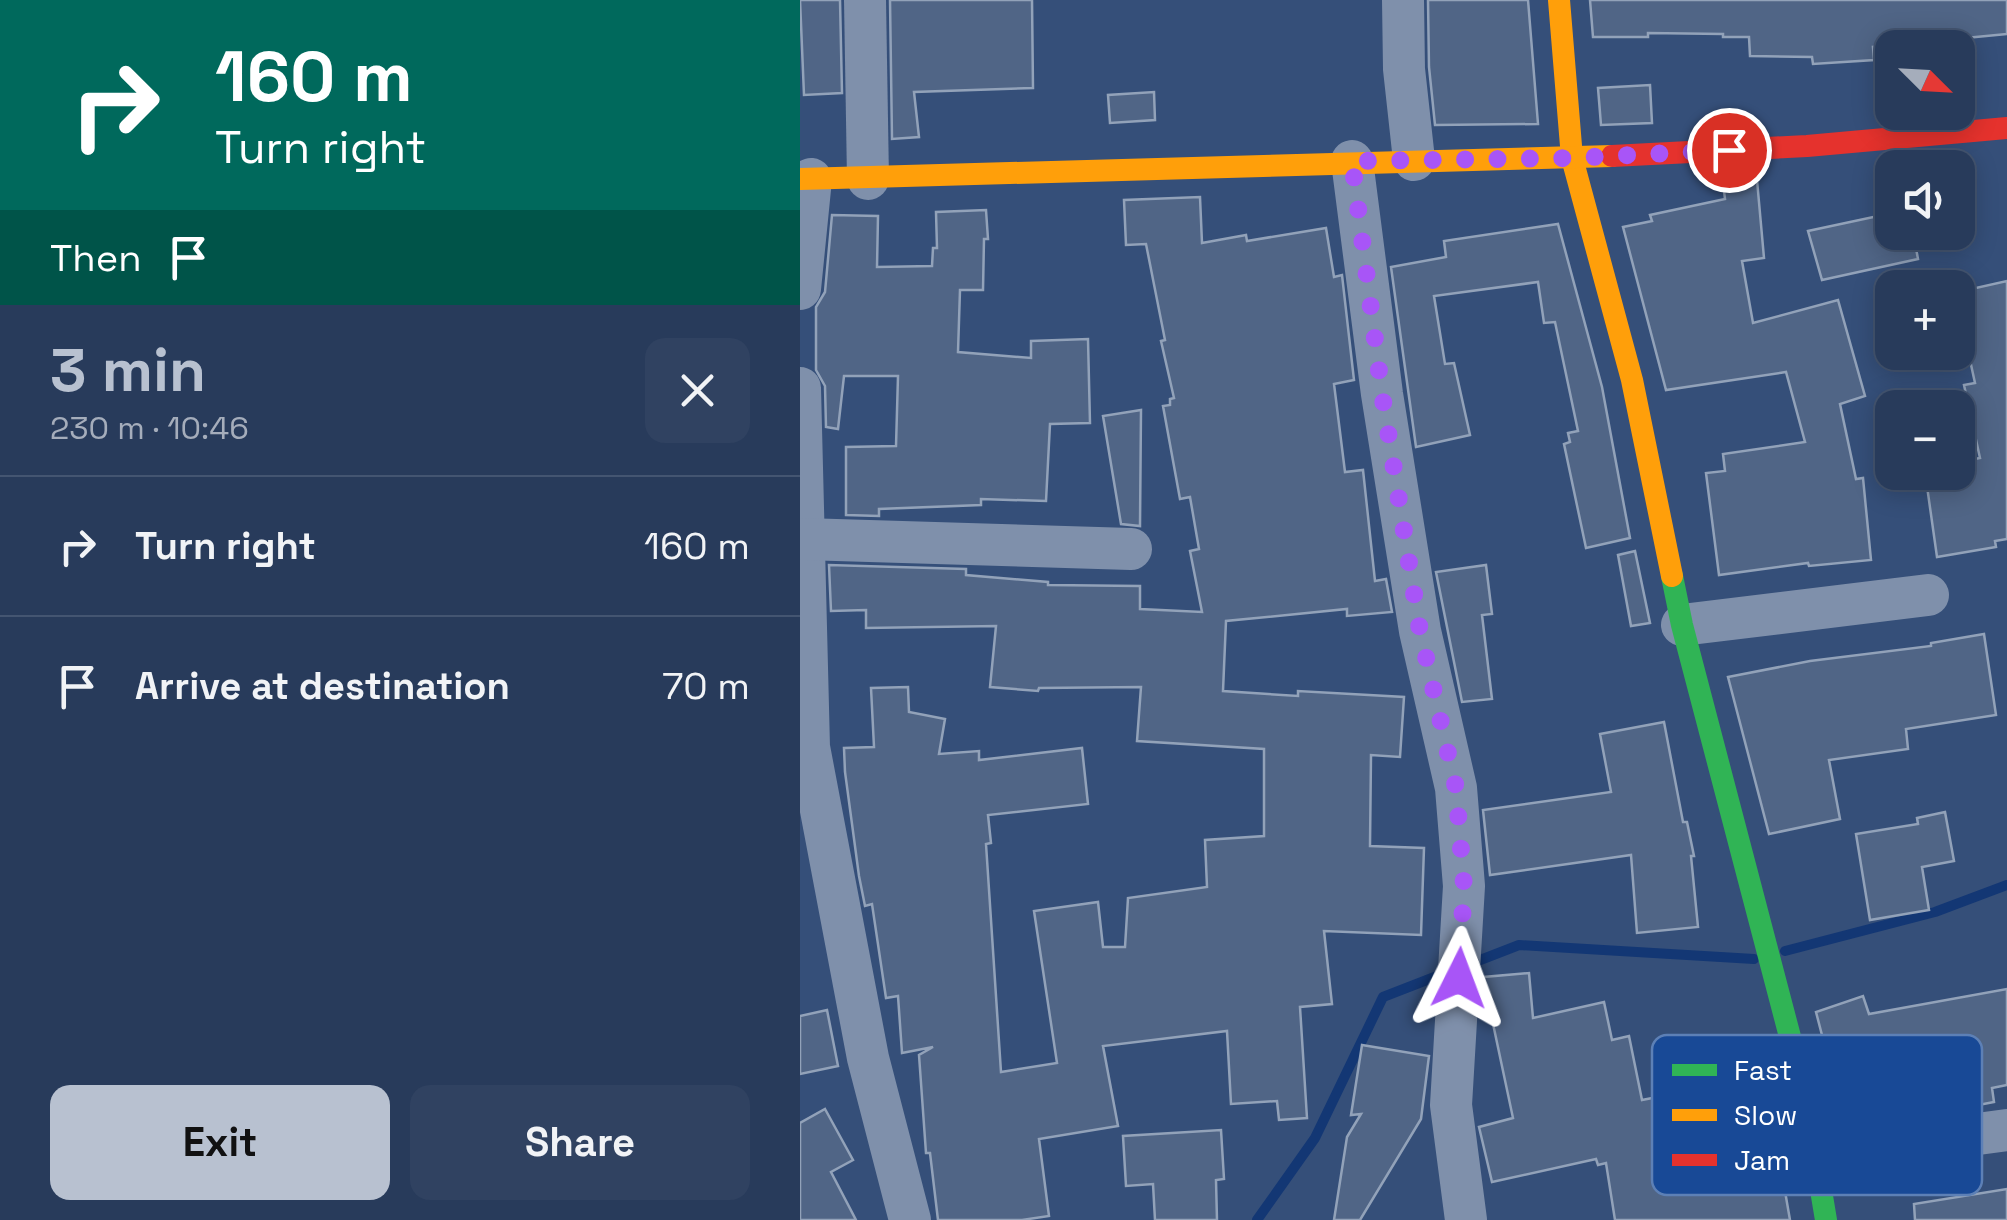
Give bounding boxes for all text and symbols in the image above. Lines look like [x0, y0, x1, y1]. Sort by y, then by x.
north arrow [1875, 30, 1975, 130]
map controls [1875, 30, 1975, 490]
text: 160 m [215, 32, 413, 121]
icon: right [50, 40, 180, 170]
pin [1687, 108, 1772, 193]
text: Turn right [215, 119, 426, 176]
icon: arrive [1702, 123, 1757, 178]
button: sound [1875, 150, 1975, 250]
icon: arrive [161, 230, 216, 285]
text: Then [50, 234, 141, 282]
button: + [1875, 270, 1975, 370]
text: 3 min [50, 332, 206, 409]
button: close [645, 338, 750, 443]
button: − [1875, 390, 1975, 490]
text: 230 m · 10:46 [50, 408, 249, 448]
icon: right [50, 519, 105, 574]
text: Turn right [135, 522, 316, 570]
text: 160 m [644, 522, 750, 570]
icon: arrive [50, 659, 105, 714]
text: Arrive at destination [135, 662, 510, 710]
text: 70 m [662, 662, 750, 710]
position arrow [1407, 926, 1511, 1030]
legend [1652, 1035, 1982, 1195]
text: Fast [1734, 1052, 1792, 1088]
button: Exit [50, 1085, 390, 1200]
button: Share [410, 1085, 750, 1200]
text: Slow [1734, 1097, 1797, 1133]
text: Jam [1734, 1142, 1790, 1178]

